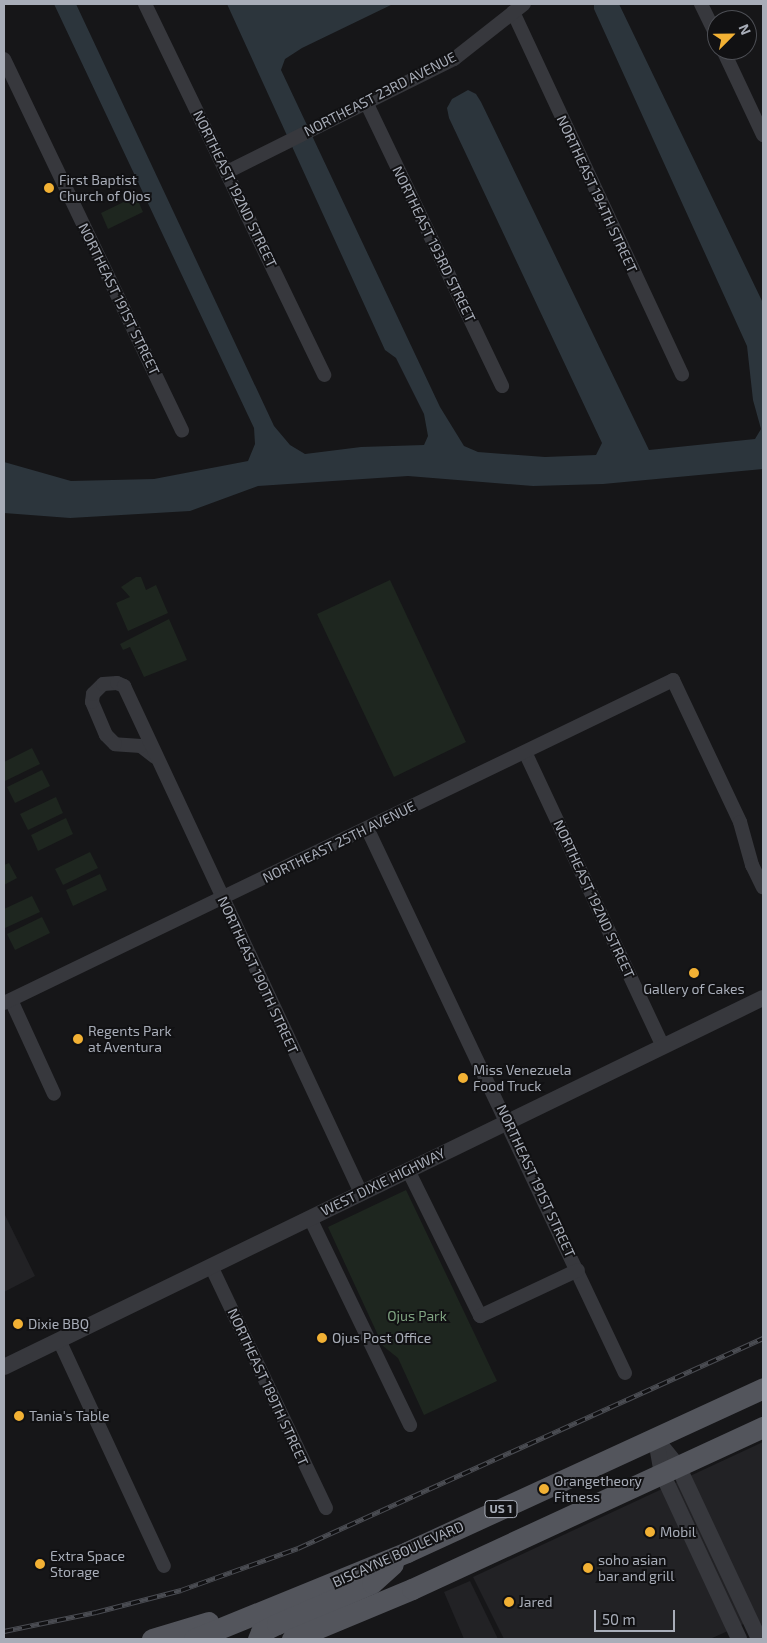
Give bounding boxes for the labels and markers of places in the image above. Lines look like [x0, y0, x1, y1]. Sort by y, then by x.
place label: First Baptist Church of Ojos [59, 172, 151, 204]
marker: First Baptist Church of Ojos [43, 182, 55, 194]
marker: Gallery of Cakes [688, 967, 700, 979]
place label: Gallery of Cakes [643, 981, 745, 997]
place label: Regents Park at Aventura [88, 1023, 172, 1056]
marker: Regents Park at Aventura [72, 1033, 84, 1045]
place label: Miss Venezuela Food Truck [473, 1062, 572, 1094]
marker: Miss Venezuela Food Truck [457, 1072, 469, 1084]
place label: Dixie BBQ [28, 1316, 89, 1332]
marker: Dixie BBQ [12, 1318, 24, 1330]
place label: Ojus Post Office [332, 1330, 431, 1346]
marker: Ojus Post Office [316, 1332, 328, 1344]
place label: Tania's Table [29, 1408, 110, 1424]
marker: Tania's Table [13, 1410, 25, 1422]
place label: Orangetheory Fitness [554, 1473, 642, 1505]
marker: Orangetheory Fitness [538, 1483, 550, 1495]
place label: Mobil [660, 1524, 696, 1540]
marker: Mobil [644, 1526, 656, 1538]
place label: Extra Space Storage [50, 1548, 125, 1580]
place label: soho asian bar and grill [598, 1552, 675, 1584]
marker: Extra Space Storage [34, 1558, 46, 1570]
marker: soho asian bar and grill [582, 1562, 594, 1574]
place label: Jared [519, 1594, 552, 1610]
marker: Jared [503, 1596, 515, 1608]

